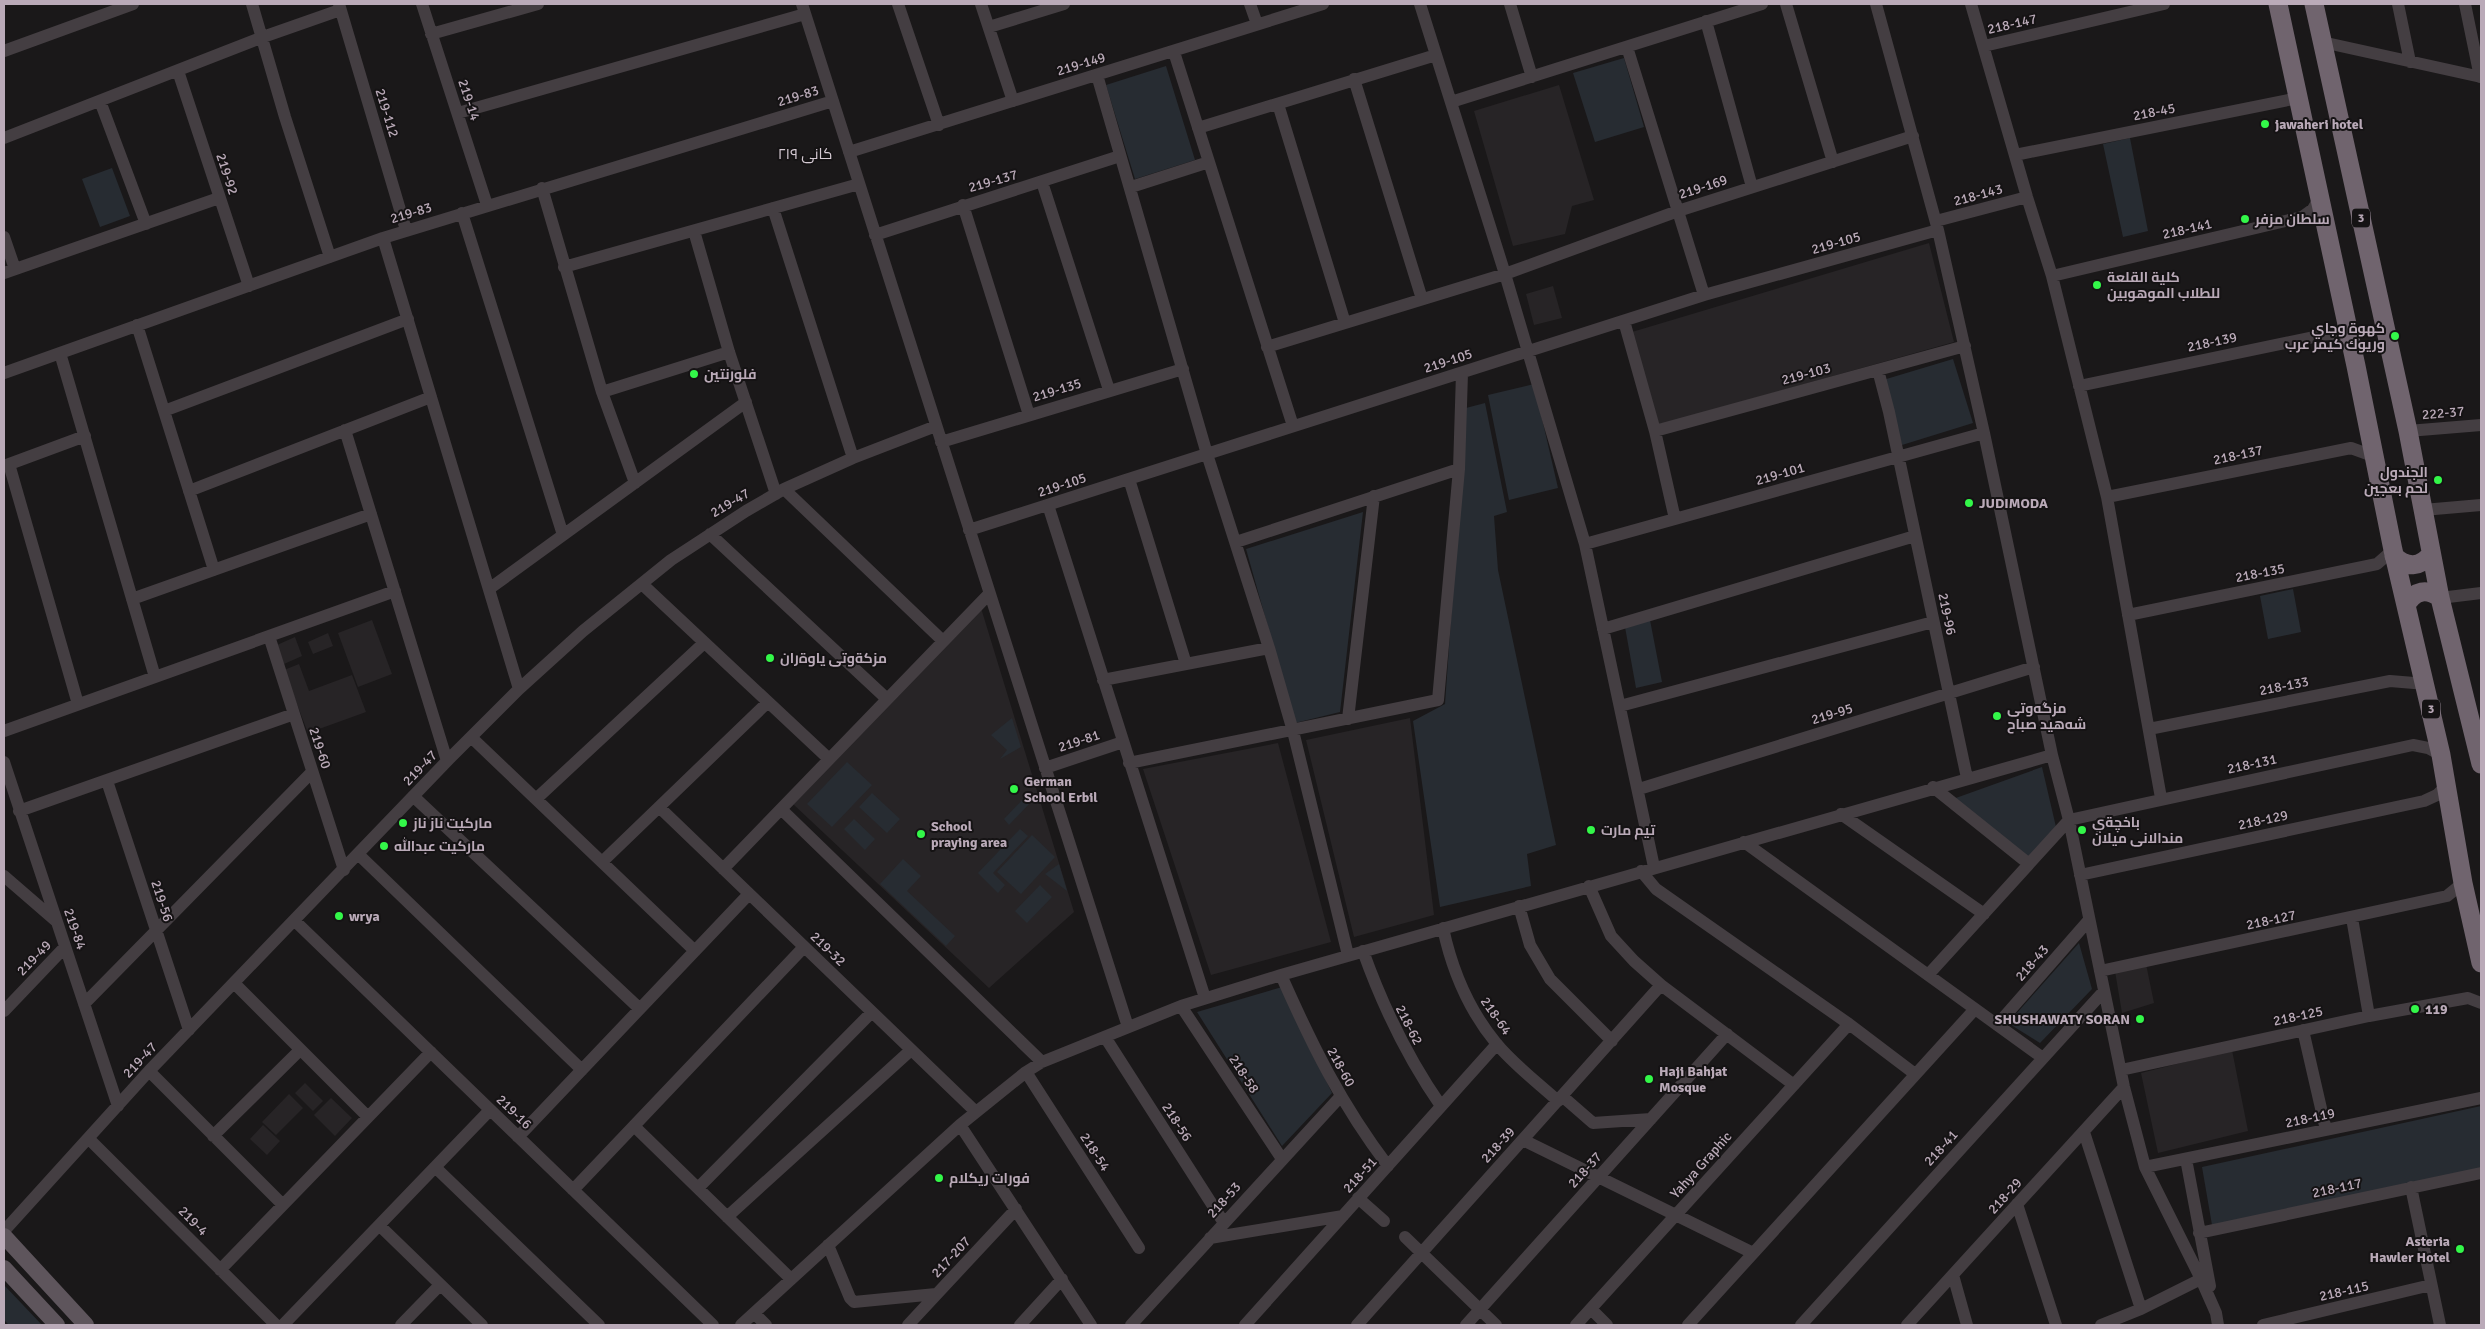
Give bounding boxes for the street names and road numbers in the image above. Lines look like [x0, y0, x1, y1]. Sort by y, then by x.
street label: 218-147 [1986, 10, 2038, 38]
street label: 219-149 [1054, 49, 1108, 79]
street label: 219-14 [454, 77, 484, 123]
street label: 219-83 [775, 82, 821, 110]
street label: 219-112 [372, 86, 402, 140]
street label: 218-45 [2131, 100, 2177, 124]
street label: 219-92 [212, 151, 242, 197]
street label: 219-137 [966, 166, 1020, 196]
street label: 219-169 [1676, 171, 1730, 203]
street label: 218-143 [1952, 180, 2004, 210]
street label: 219-83 [388, 199, 434, 227]
road number: 3 [2352, 208, 2370, 228]
street label: 218-141 [2161, 215, 2213, 243]
street label: 219-105 [1809, 228, 1863, 258]
street label: 218-139 [2186, 328, 2238, 356]
street label: 219-105 [1421, 345, 1475, 377]
street label: 219-103 [1780, 359, 1832, 389]
street label: 219-135 [1030, 375, 1084, 405]
street label: 222-37 [2421, 403, 2465, 423]
street label: 218-137 [2212, 441, 2264, 469]
street label: 219-101 [1753, 459, 1807, 489]
street label: 219-105 [1035, 469, 1089, 501]
street label: 219-47 [707, 485, 753, 521]
street label: 218-135 [2234, 560, 2286, 586]
street label: 219-96 [1934, 591, 1960, 637]
street label: 218-133 [2258, 673, 2310, 699]
street label: 219-95 [1809, 700, 1855, 728]
road number: 3 [2422, 700, 2440, 719]
street label: 219-60 [305, 725, 335, 771]
street label: 219-81 [1056, 726, 1102, 756]
street label: 219-47 [399, 747, 441, 789]
street label: 218-131 [2226, 750, 2278, 778]
street label: 218-129 [2237, 806, 2289, 834]
street label: 219-56 [147, 878, 177, 924]
street label: 219-84 [60, 906, 90, 952]
street label: 218-127 [2245, 906, 2297, 934]
street label: 219-32 [807, 928, 849, 970]
street label: 219-49 [13, 937, 55, 979]
street label: 218-43 [2012, 941, 2052, 985]
street label: 218-64 [1477, 994, 1515, 1039]
street label: 218-62 [1392, 1002, 1426, 1048]
street label: 218-125 [2272, 1002, 2324, 1030]
street label: 219-47 [119, 1039, 161, 1081]
street label: 218-60 [1323, 1044, 1359, 1090]
street label: 218-58 [1225, 1051, 1263, 1097]
street label: 219-16 [493, 1091, 535, 1133]
street label: 218-56 [1158, 1099, 1196, 1145]
street label: 218-119 [2284, 1104, 2336, 1132]
street label: 218-39 [1477, 1123, 1519, 1167]
street label: 218-41 [1920, 1126, 1962, 1170]
street label: Yahya Graphic [1667, 1128, 1736, 1202]
street label: 218-54 [1076, 1129, 1114, 1175]
street label: 218-37 [1564, 1148, 1606, 1192]
street label: 218-51 [1339, 1153, 1381, 1197]
street label: 218-29 [1984, 1174, 2026, 1218]
street label: 218-117 [2311, 1174, 2363, 1202]
street label: 218-53 [1203, 1178, 1245, 1222]
street label: 219-4 [175, 1203, 212, 1240]
street label: 217-207 [928, 1233, 974, 1281]
street label: 218-115 [2318, 1277, 2370, 1305]

